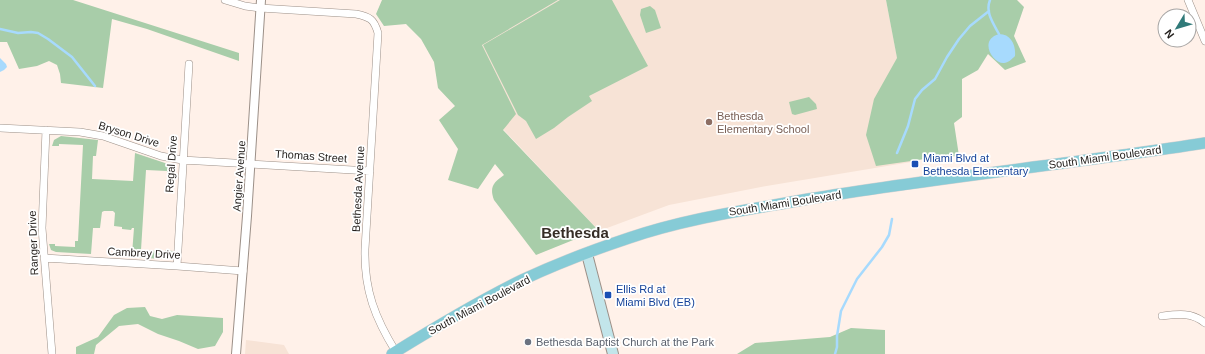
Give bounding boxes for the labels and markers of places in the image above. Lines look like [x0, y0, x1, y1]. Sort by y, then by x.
place label: Bethesda Elementary School [717, 110, 809, 135]
marker: Bethesda Elementary School [704, 117, 714, 127]
place label: Miami Blvd at Bethesda Elementary [923, 152, 1029, 177]
marker: Miami Blvd at Bethesda Elementary [910, 159, 920, 169]
place label: Ellis Rd at Miami Blvd (EB) [616, 283, 695, 308]
marker: Ellis Rd at Miami Blvd (EB) [603, 290, 613, 300]
place label: Bethesda Baptist Church at the Park [536, 336, 714, 348]
marker: Bethesda Baptist Church at the Park [523, 337, 533, 347]

